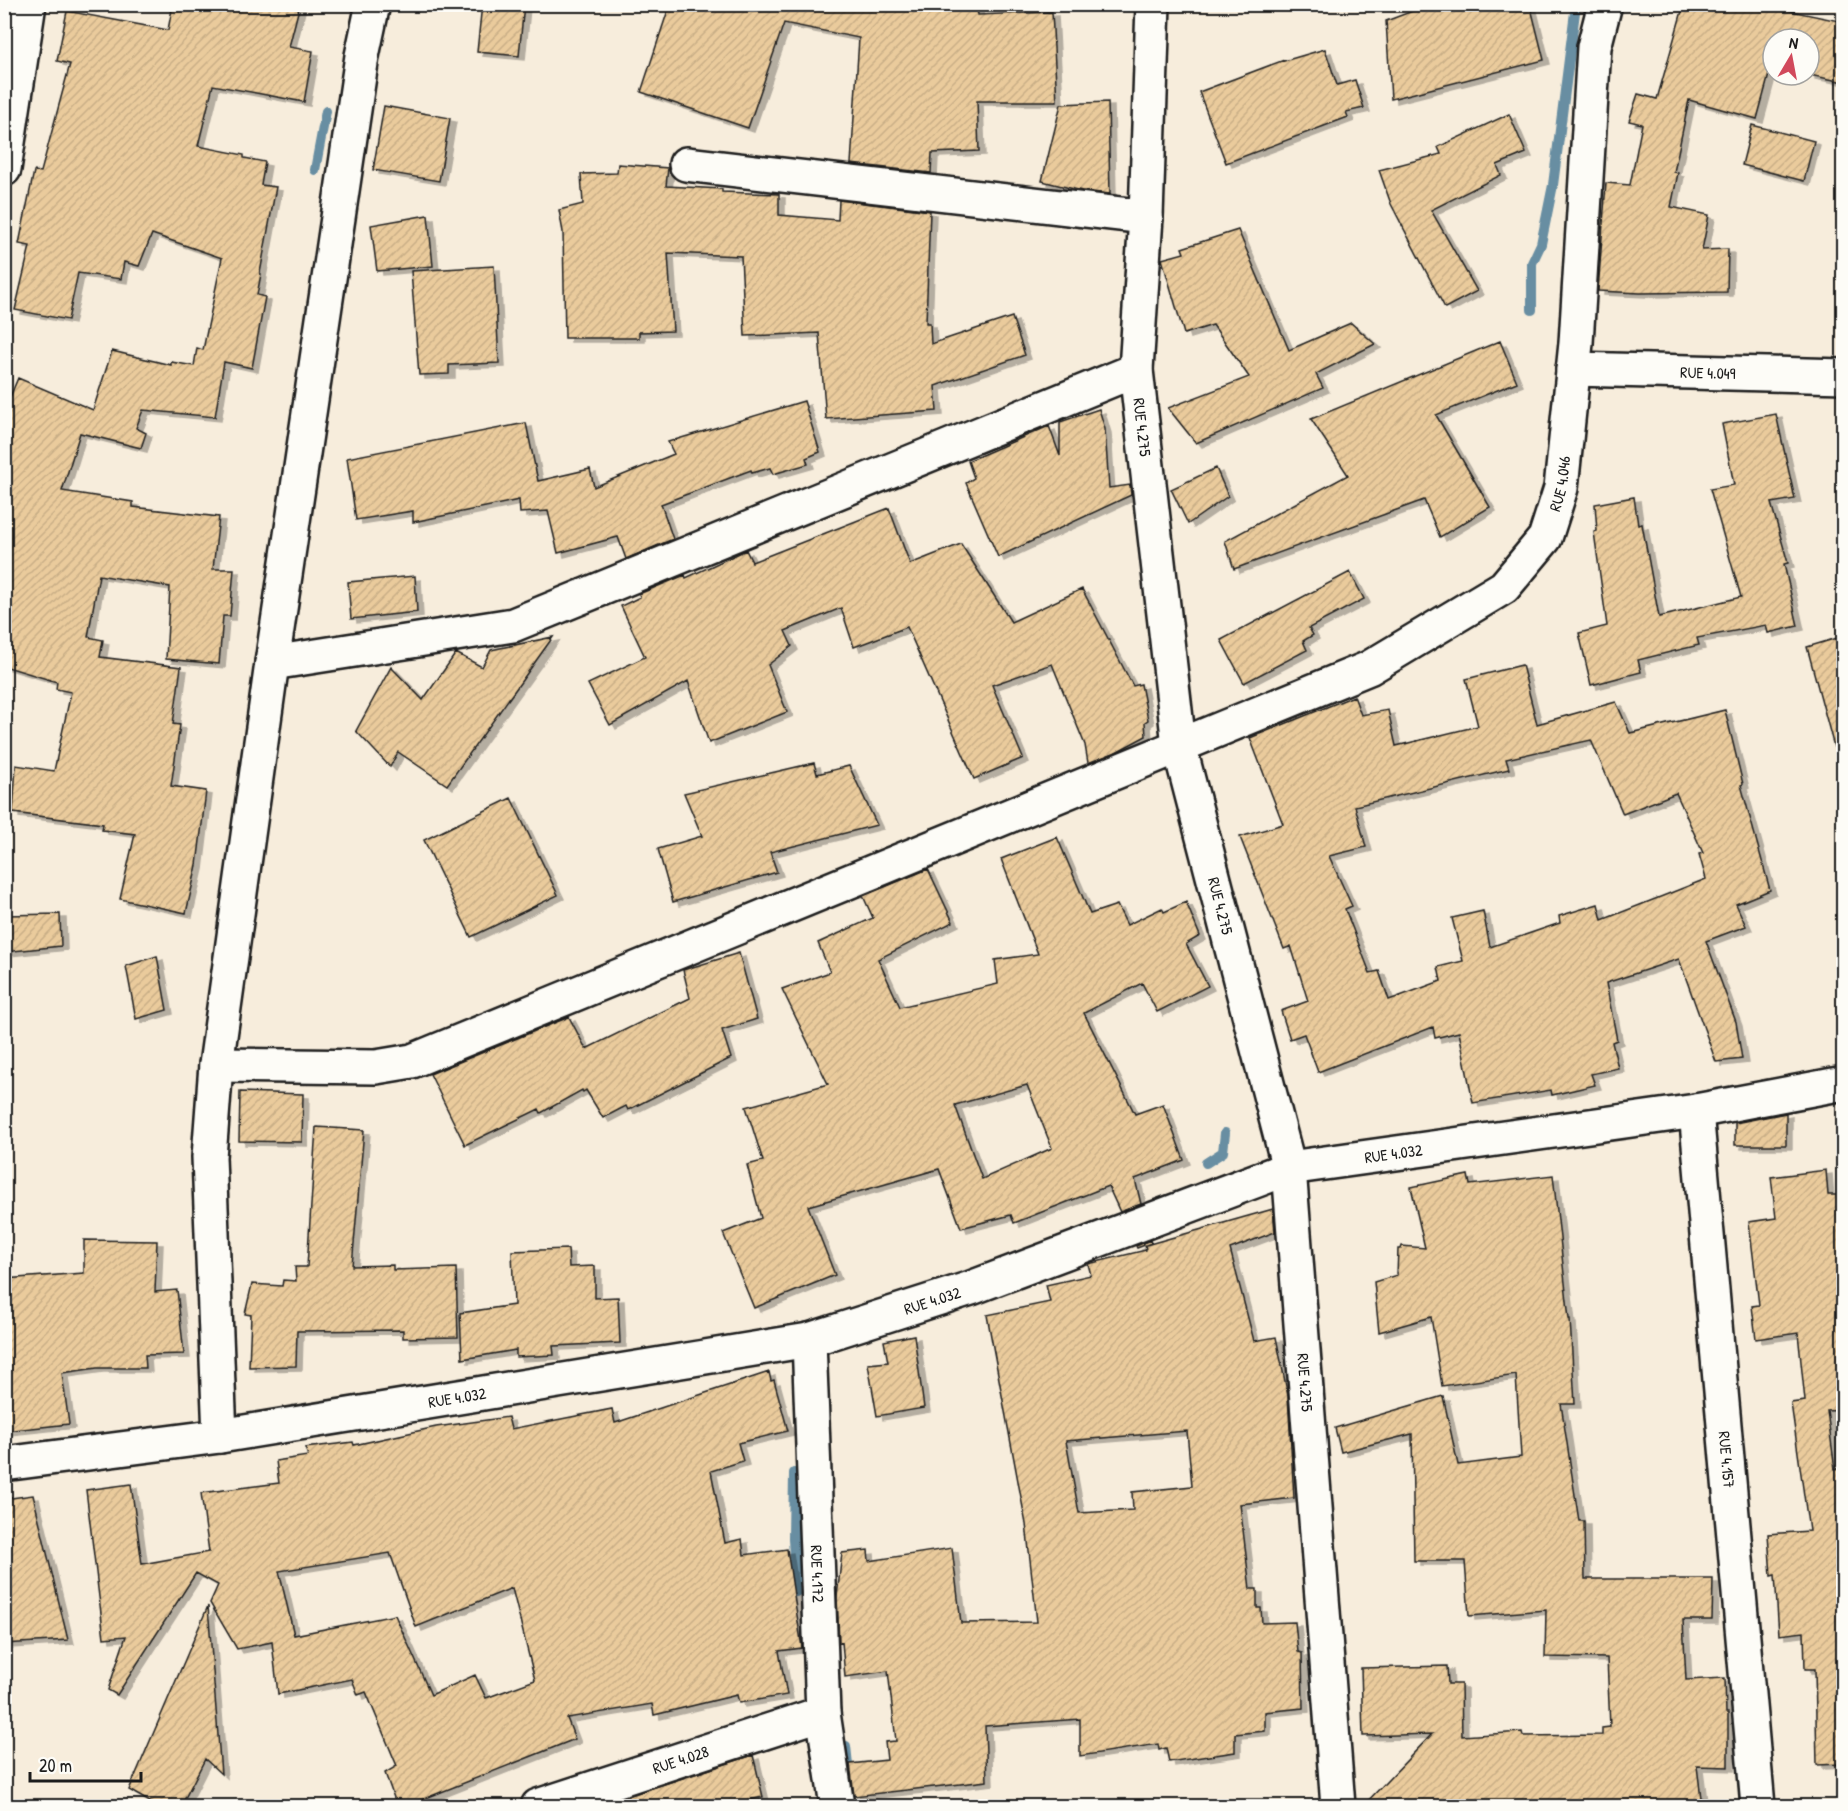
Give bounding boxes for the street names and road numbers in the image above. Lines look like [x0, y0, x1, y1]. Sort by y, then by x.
street label: RUE 4.049 [1680, 361, 1736, 384]
street label: RUE 4.275 [1128, 397, 1157, 458]
street label: RUE 4.046 [1543, 455, 1575, 514]
street label: RUE 4.275 [1203, 875, 1239, 937]
street label: RUE 4.032 [1363, 1138, 1424, 1168]
street label: RUE 4.032 [901, 1281, 964, 1320]
street label: RUE 4.275 [1292, 1352, 1319, 1413]
street label: RUE 4.032 [427, 1382, 488, 1413]
street label: RUE 4.157 [1714, 1430, 1741, 1489]
street label: RUE 4.172 [806, 1545, 830, 1603]
street label: RUE 4.028 [650, 1740, 712, 1779]

